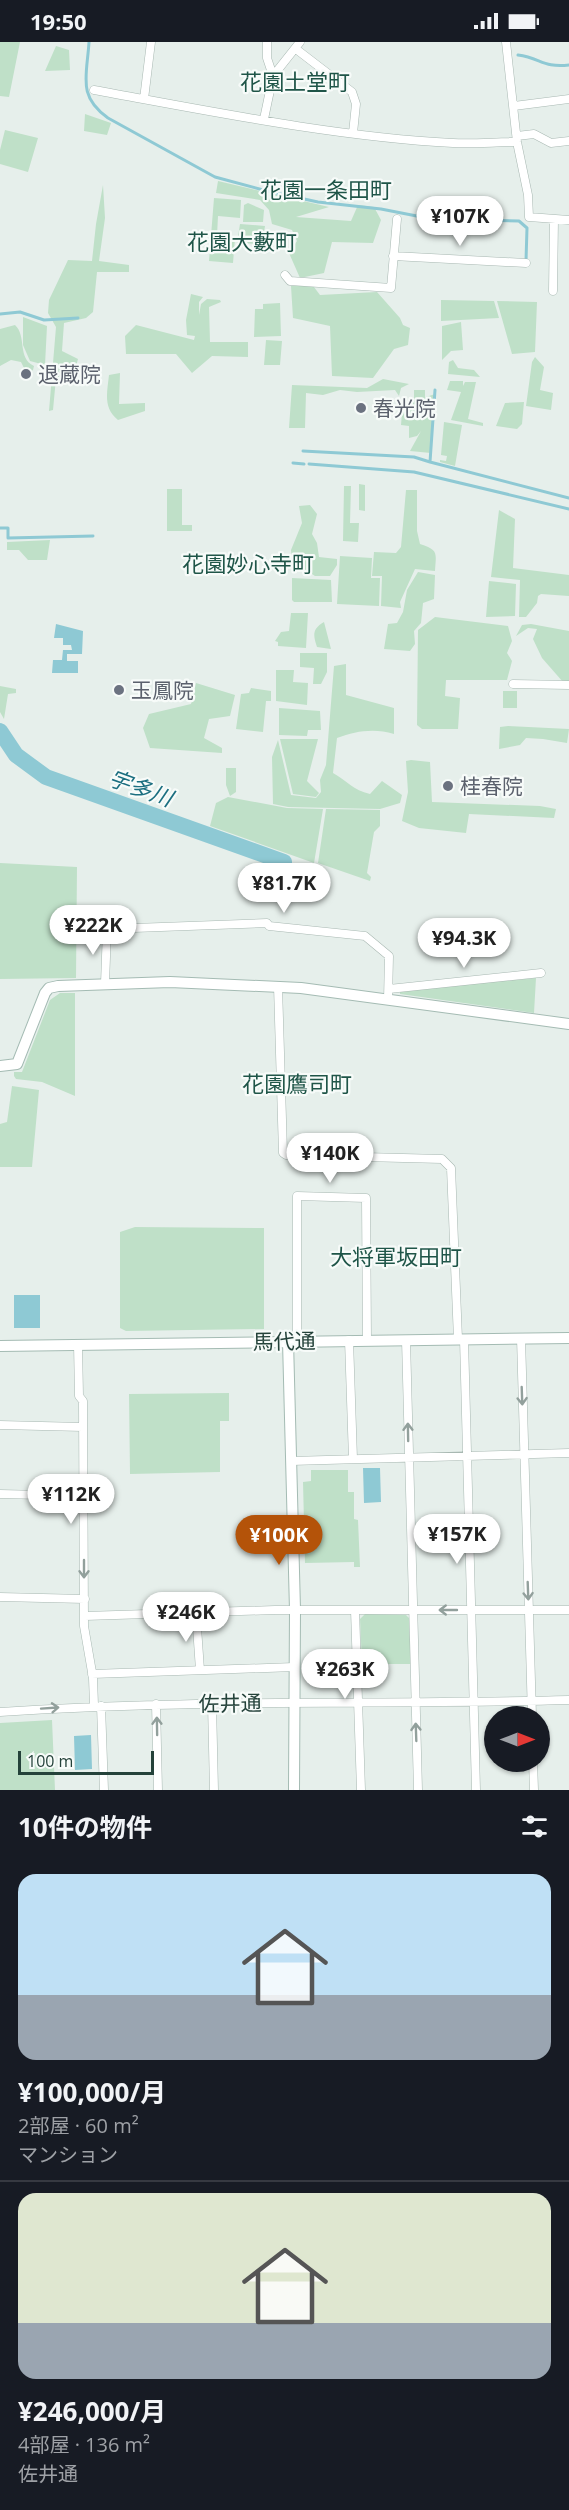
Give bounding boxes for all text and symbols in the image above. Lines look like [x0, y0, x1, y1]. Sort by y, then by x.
text: 19:50 [30, 6, 87, 36]
district label: 花園土堂町 [240, 66, 350, 96]
district label: 花園一条田町 [260, 174, 392, 204]
pin: ¥107K [418, 196, 502, 247]
text: ¥107K [430, 202, 490, 229]
district label: 花園大藪町 [187, 226, 297, 256]
place label: 退蔵院 [38, 360, 101, 388]
marker: 退蔵院 [19, 367, 33, 381]
place label: 春光院 [373, 394, 436, 422]
marker: 春光院 [354, 401, 368, 415]
district label: 花園妙心寺町 [182, 548, 314, 578]
place label: 玉鳳院 [131, 676, 194, 704]
marker: 玉鳳院 [112, 683, 126, 697]
water label: 宇多川 [105, 762, 179, 813]
place label: 桂春院 [460, 772, 523, 800]
marker: 桂春院 [441, 779, 455, 793]
pin: ¥81.7K [235, 863, 333, 914]
text: ¥81.7K [252, 869, 316, 896]
pin: ¥222K [51, 905, 135, 956]
text: ¥222K [63, 911, 123, 938]
pin: ¥94.3K [415, 918, 513, 969]
text: ¥94.3K [432, 924, 496, 951]
district label: 花園鷹司町 [242, 1068, 352, 1098]
pin: ¥140K [288, 1133, 372, 1184]
text: ¥140K [300, 1139, 360, 1166]
district label: 大将軍坂田町 [330, 1241, 462, 1271]
street label: 馬代通 [252, 1326, 316, 1356]
one-way arrow [517, 1386, 528, 1406]
one-way arrow [402, 1422, 414, 1442]
pin: ¥112K [29, 1474, 113, 1525]
text: ¥112K [41, 1480, 101, 1507]
pin: ¥157K [415, 1514, 499, 1565]
pin: ¥100K [237, 1515, 321, 1566]
text: ¥157K [427, 1520, 487, 1547]
text: ¥100K [249, 1521, 309, 1548]
one-way arrow [78, 1558, 90, 1578]
one-way arrow [522, 1581, 534, 1601]
pin: ¥246K [144, 1592, 228, 1643]
text: ¥246K [156, 1598, 216, 1625]
one-way arrow [438, 1604, 458, 1616]
pin: ¥263K [303, 1649, 387, 1700]
text: ¥263K [315, 1655, 375, 1682]
street label: 佐井通 [198, 1688, 262, 1718]
one-way arrow [40, 1703, 60, 1714]
north arrow [484, 1706, 550, 1772]
map controls [484, 1706, 550, 1772]
one-way arrow [151, 1717, 163, 1737]
one-way arrow [411, 1722, 422, 1742]
scale bar [18, 1748, 154, 1776]
text: 100 m [27, 1750, 73, 1772]
text: 10件の物件 [18, 1809, 152, 1845]
icon: filters [518, 1810, 551, 1843]
icon: home [231, 1913, 339, 2021]
text: ¥100,000/月 [18, 2074, 166, 2110]
text: 2部屋 · 60 m² [18, 2112, 139, 2139]
text: マンション [18, 2141, 118, 2168]
icon: home [231, 2232, 339, 2340]
text: ¥246,000/月 [18, 2393, 166, 2429]
text: 4部屋 · 136 m² [18, 2431, 150, 2458]
text: 佐井通 [18, 2460, 78, 2487]

